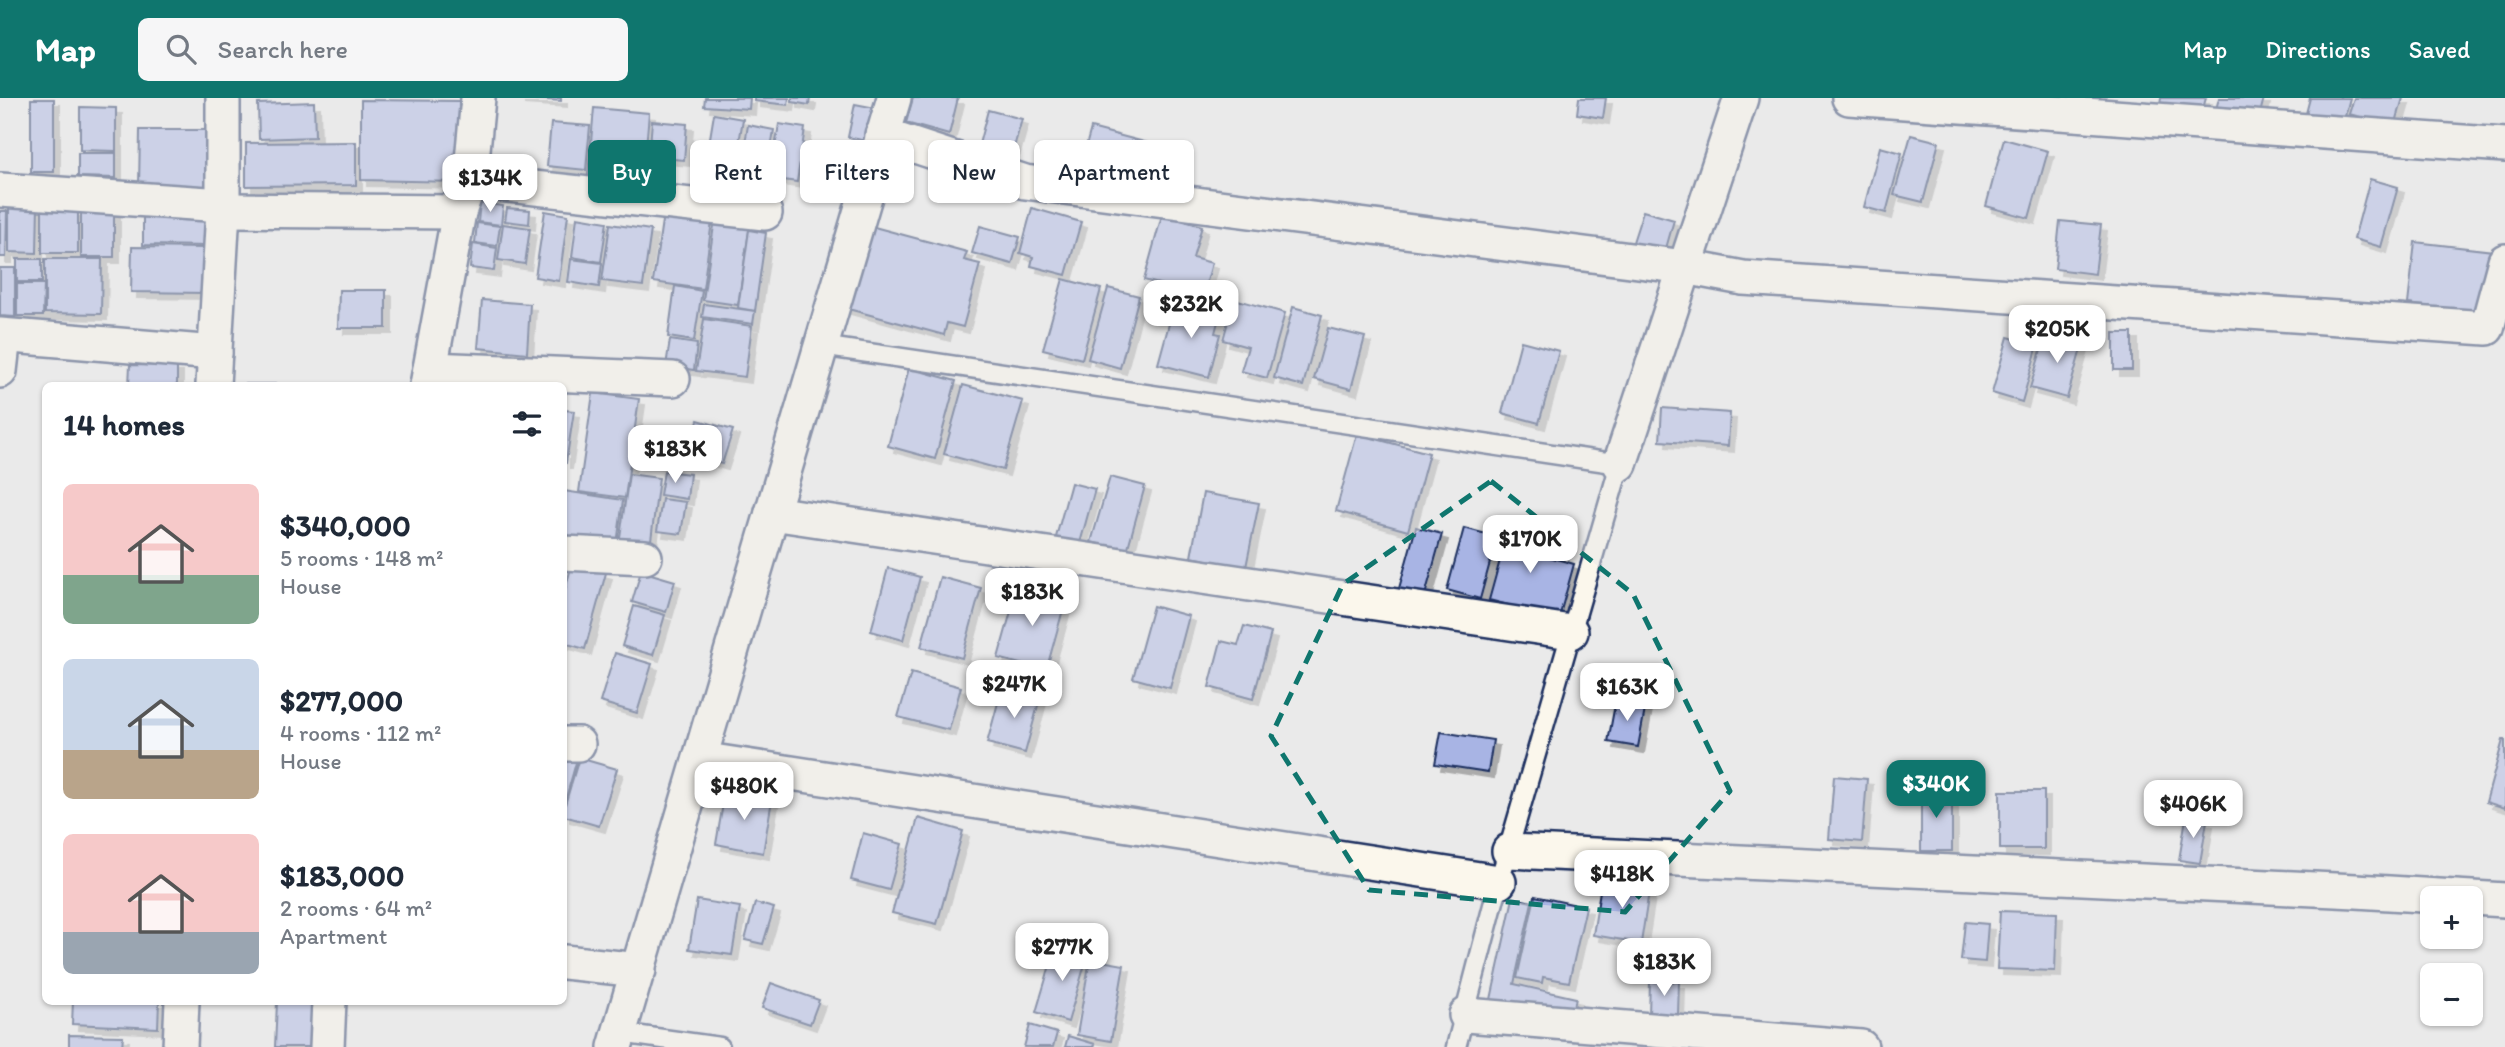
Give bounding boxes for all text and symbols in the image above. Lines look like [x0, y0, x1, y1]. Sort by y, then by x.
search box [138, 18, 628, 81]
text: Map [35, 30, 96, 69]
icon: search [162, 30, 200, 68]
text: Search here [218, 33, 348, 65]
text: Map [2183, 35, 2227, 64]
text: Directions [2265, 35, 2371, 64]
text: Saved [2409, 35, 2470, 64]
chip: Buy [588, 140, 676, 203]
chip: Rent [690, 140, 786, 203]
chip: Filters [800, 140, 914, 203]
chip: New [928, 140, 1020, 203]
chip: Apartment [1034, 140, 1194, 203]
pin: $134K [441, 155, 539, 214]
text: $134K [458, 163, 522, 191]
pin: $232K [1142, 280, 1240, 340]
text: $232K [1159, 289, 1223, 317]
pin: $205K [2008, 306, 2106, 365]
text: $205K [2025, 314, 2089, 342]
icon: filters [508, 405, 546, 443]
text: 14 homes [63, 406, 185, 443]
pin: $183K [626, 426, 724, 485]
text: $183K [644, 434, 706, 462]
text: $340,000 [280, 507, 411, 544]
icon: home [119, 512, 203, 596]
pin: $170K [1481, 516, 1579, 575]
text: $170K [1499, 524, 1561, 552]
text: 5 rooms · 148 m² [280, 544, 443, 572]
pin: $183K [983, 568, 1081, 628]
text: House [280, 572, 342, 600]
text: $183K [1001, 577, 1063, 605]
pin: $247K [965, 660, 1063, 720]
pin: $163K [1578, 664, 1676, 723]
text: $247K [982, 669, 1046, 697]
text: $163K [1596, 672, 1658, 700]
text: $277,000 [280, 682, 403, 719]
icon: home [119, 687, 203, 771]
text: 4 rooms · 112 m² [280, 719, 441, 747]
text: House [280, 747, 342, 775]
pin: $340K [1887, 760, 1985, 820]
pin: $480K [695, 762, 793, 822]
text: $340K [1903, 769, 1969, 797]
text: $480K [711, 771, 777, 799]
pin: $406K [2144, 780, 2242, 840]
text: $406K [2160, 789, 2226, 817]
pin: $418K [1573, 850, 1671, 910]
text: $183,000 [280, 857, 404, 894]
text: $418K [1590, 859, 1654, 887]
icon: home [119, 862, 203, 946]
map controls [2420, 886, 2483, 1026]
button: + [2420, 886, 2483, 949]
text: 2 rooms · 64 m² [280, 894, 432, 922]
text: Apartment [280, 922, 387, 950]
pin: $277K [1013, 924, 1111, 983]
text: $277K [1031, 932, 1093, 960]
pin: $183K [1615, 939, 1713, 998]
text: $183K [1633, 947, 1695, 975]
button: − [2420, 963, 2483, 1026]

